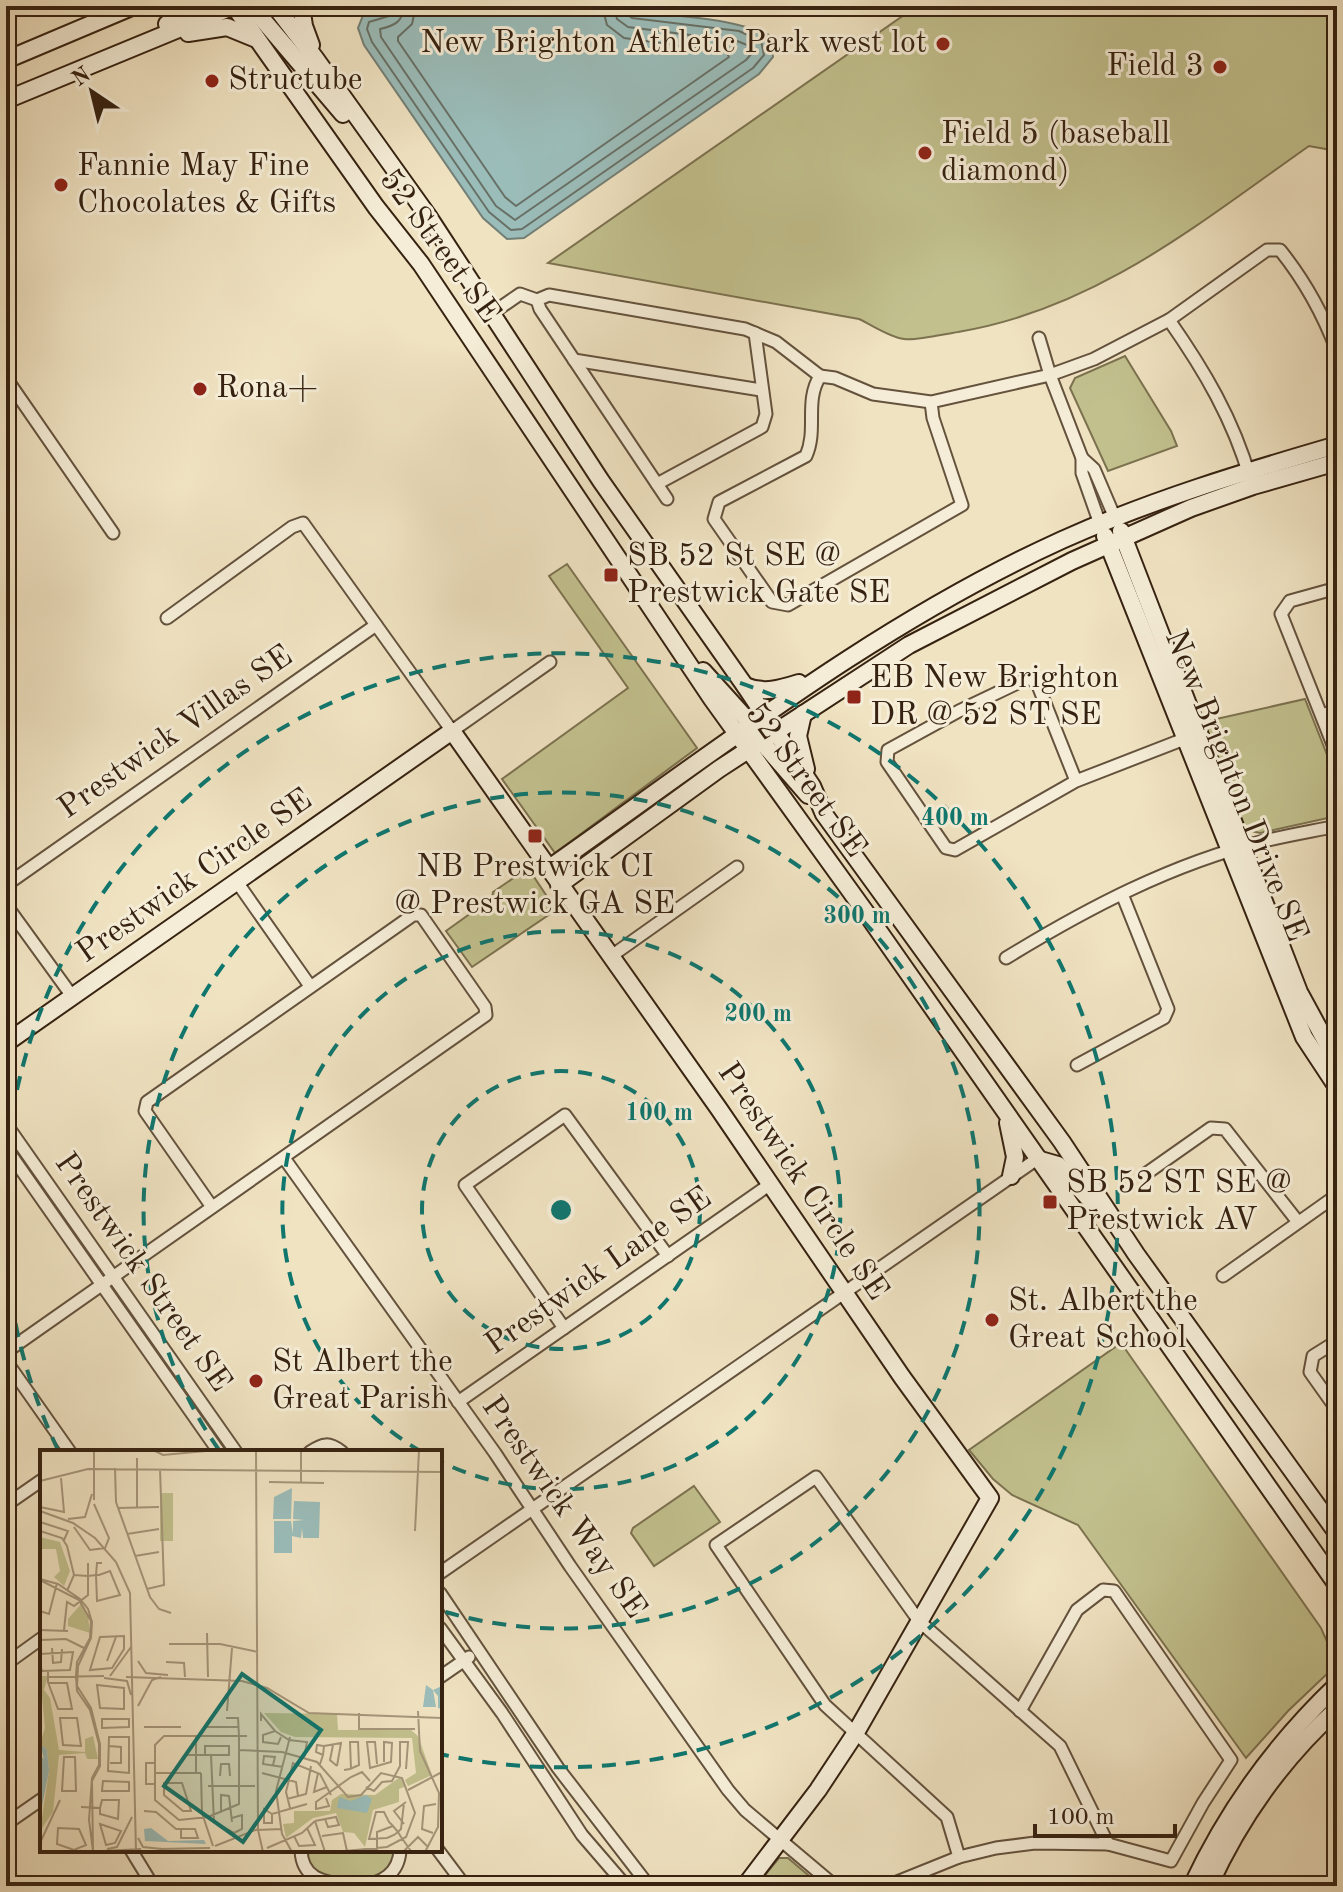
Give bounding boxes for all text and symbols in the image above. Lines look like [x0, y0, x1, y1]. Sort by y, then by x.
place label: New Brighton Athletic Park west lot [420, 28, 927, 60]
marker: New Brighton Athletic Park west lot [934, 35, 952, 53]
place label: Field 3 [1106, 51, 1204, 83]
north arrow [52, 52, 132, 132]
marker: Field 3 [1211, 58, 1229, 76]
text: N [68, 63, 95, 91]
place label: Structube [228, 65, 363, 97]
marker: Structube [203, 72, 221, 90]
place label: Field 5 (baseball diamond) [941, 119, 1170, 188]
marker: Field 5 (baseball diamond) [916, 144, 934, 162]
place label: Fannie May Fine Chocolates & Gifts [77, 151, 336, 220]
street label: 52 Street SE [373, 164, 505, 330]
marker: Fannie May Fine Chocolates & Gifts [52, 176, 70, 194]
place label: Rona+ [216, 373, 318, 405]
marker: Rona+ [191, 380, 209, 398]
place label: SB 52 St SE @ Prestwick Gate SE [627, 541, 890, 610]
marker: SB 52 St SE @ Prestwick Gate SE [602, 566, 620, 584]
street label: New Brighton Drive SE [1158, 626, 1312, 946]
street label: Prestwick Villas SE [53, 640, 299, 826]
place label: EB New Brighton DR @ 52 ST SE [870, 663, 1119, 732]
marker: EB New Brighton DR @ 52 ST SE [845, 688, 863, 706]
street label: 52 Street SE [739, 698, 871, 864]
street label: Prestwick Circle SE [72, 784, 318, 970]
text: 400 m [921, 807, 989, 831]
marker: NB Prestwick CI @ Prestwick GA SE [526, 827, 544, 845]
place label: NB Prestwick CI @ Prestwick GA SE [395, 852, 675, 921]
text: 300 m [823, 905, 891, 929]
text: 200 m [724, 1003, 792, 1027]
street label: Prestwick Circle SE [711, 1057, 893, 1307]
text: 100 m [625, 1102, 693, 1126]
street label: Prestwick Street SE [48, 1148, 236, 1398]
place label: SB 52 ST SE @ Prestwick AV [1066, 1168, 1292, 1237]
street label: Prestwick Lane SE [480, 1182, 718, 1362]
marker: SB 52 ST SE @ Prestwick AV [1041, 1193, 1059, 1211]
centre of rings [547, 1196, 575, 1224]
place label: St. Albert the Great School [1008, 1286, 1198, 1355]
marker: St. Albert the Great School [983, 1311, 1001, 1329]
place label: St Albert the Great Parish [272, 1347, 453, 1416]
marker: St Albert the Great Parish [247, 1372, 265, 1390]
street label: Prestwick Way SE [475, 1391, 651, 1625]
inset map [40, 1450, 442, 1852]
scale bar [1035, 1788, 1175, 1838]
text: 100 m [1047, 1806, 1115, 1830]

